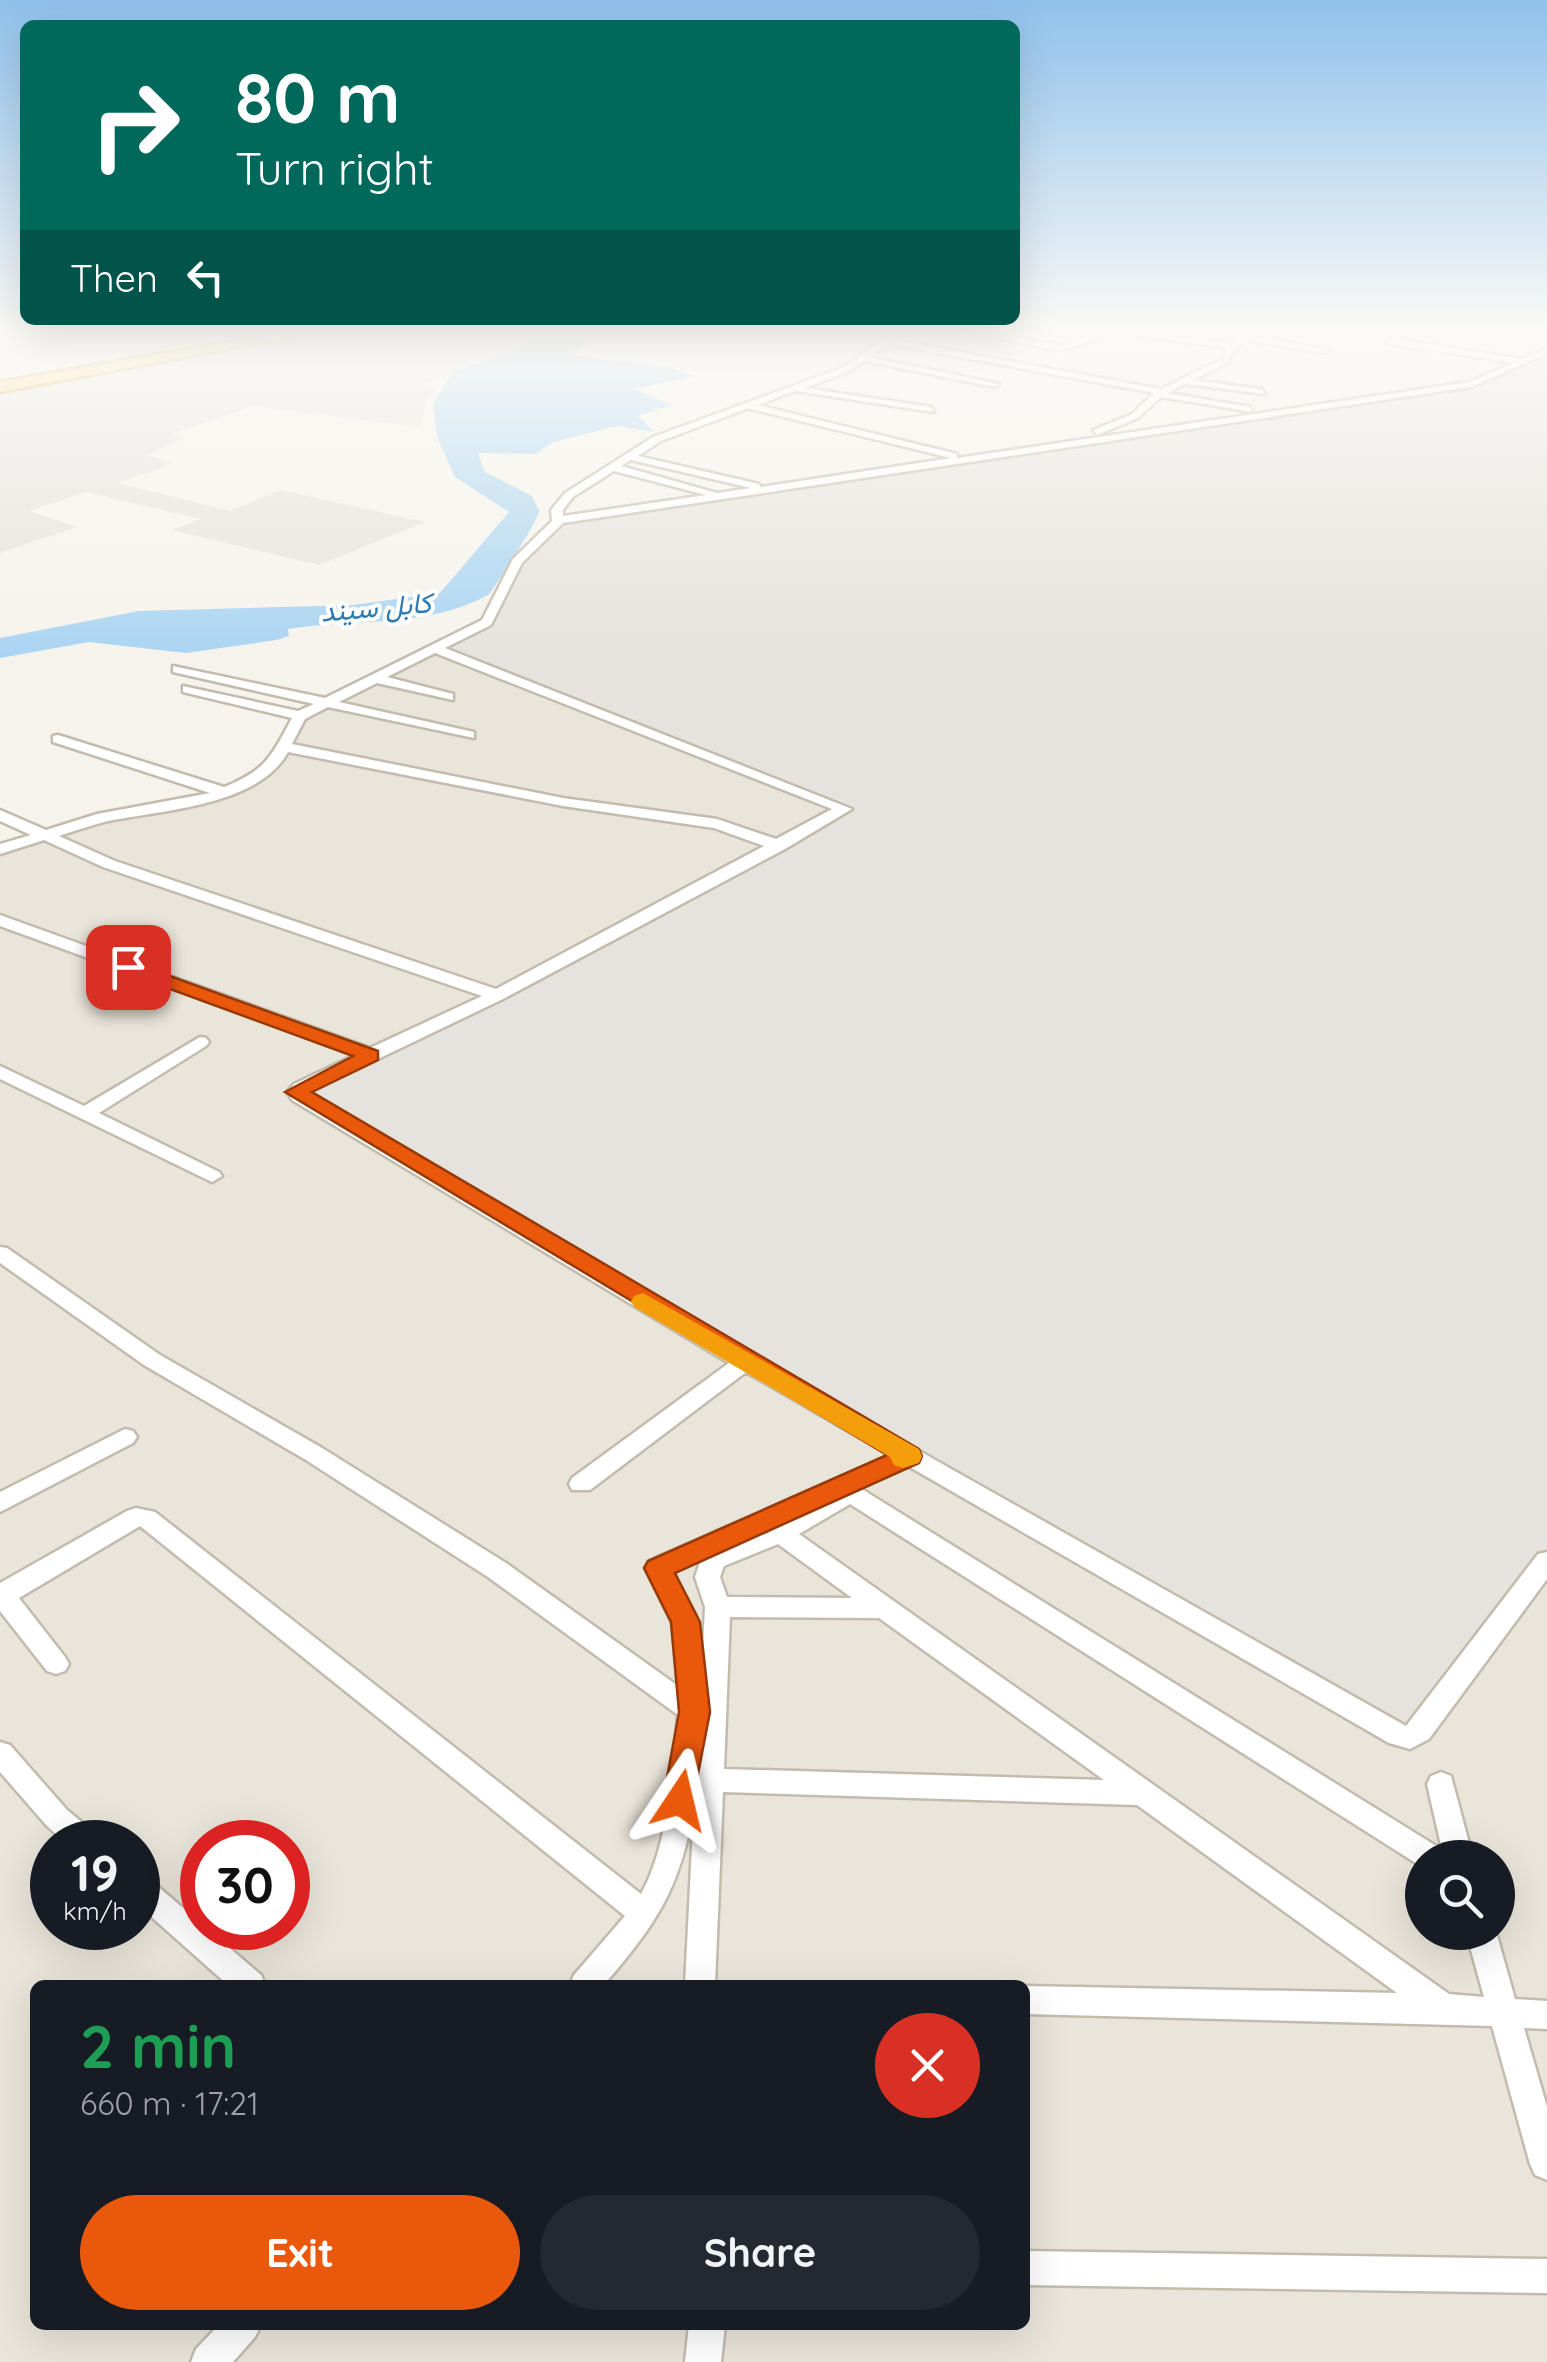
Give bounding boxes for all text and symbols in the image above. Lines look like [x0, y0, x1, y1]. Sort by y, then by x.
text: 80 m [235, 53, 400, 141]
icon: right [70, 60, 200, 190]
text: Turn right [235, 140, 434, 196]
icon: left [178, 250, 233, 305]
text: Then [70, 254, 158, 302]
water label: کابل سيند [319, 584, 437, 629]
pin [86, 925, 171, 1010]
icon: arrive [101, 940, 156, 995]
position arrow [628, 1748, 732, 1852]
speed limit sign: 30 [180, 1820, 310, 1950]
map controls [1405, 1840, 1515, 1950]
button: search [1405, 1840, 1515, 1950]
text: 19 [71, 1841, 119, 1904]
text: km/h [63, 1895, 127, 1926]
text: 2 min [80, 2008, 236, 2083]
button: close [875, 2013, 980, 2118]
text: 660 m · 17:21 [80, 2083, 259, 2123]
button: Exit [80, 2195, 520, 2310]
button: Share [540, 2195, 980, 2310]

